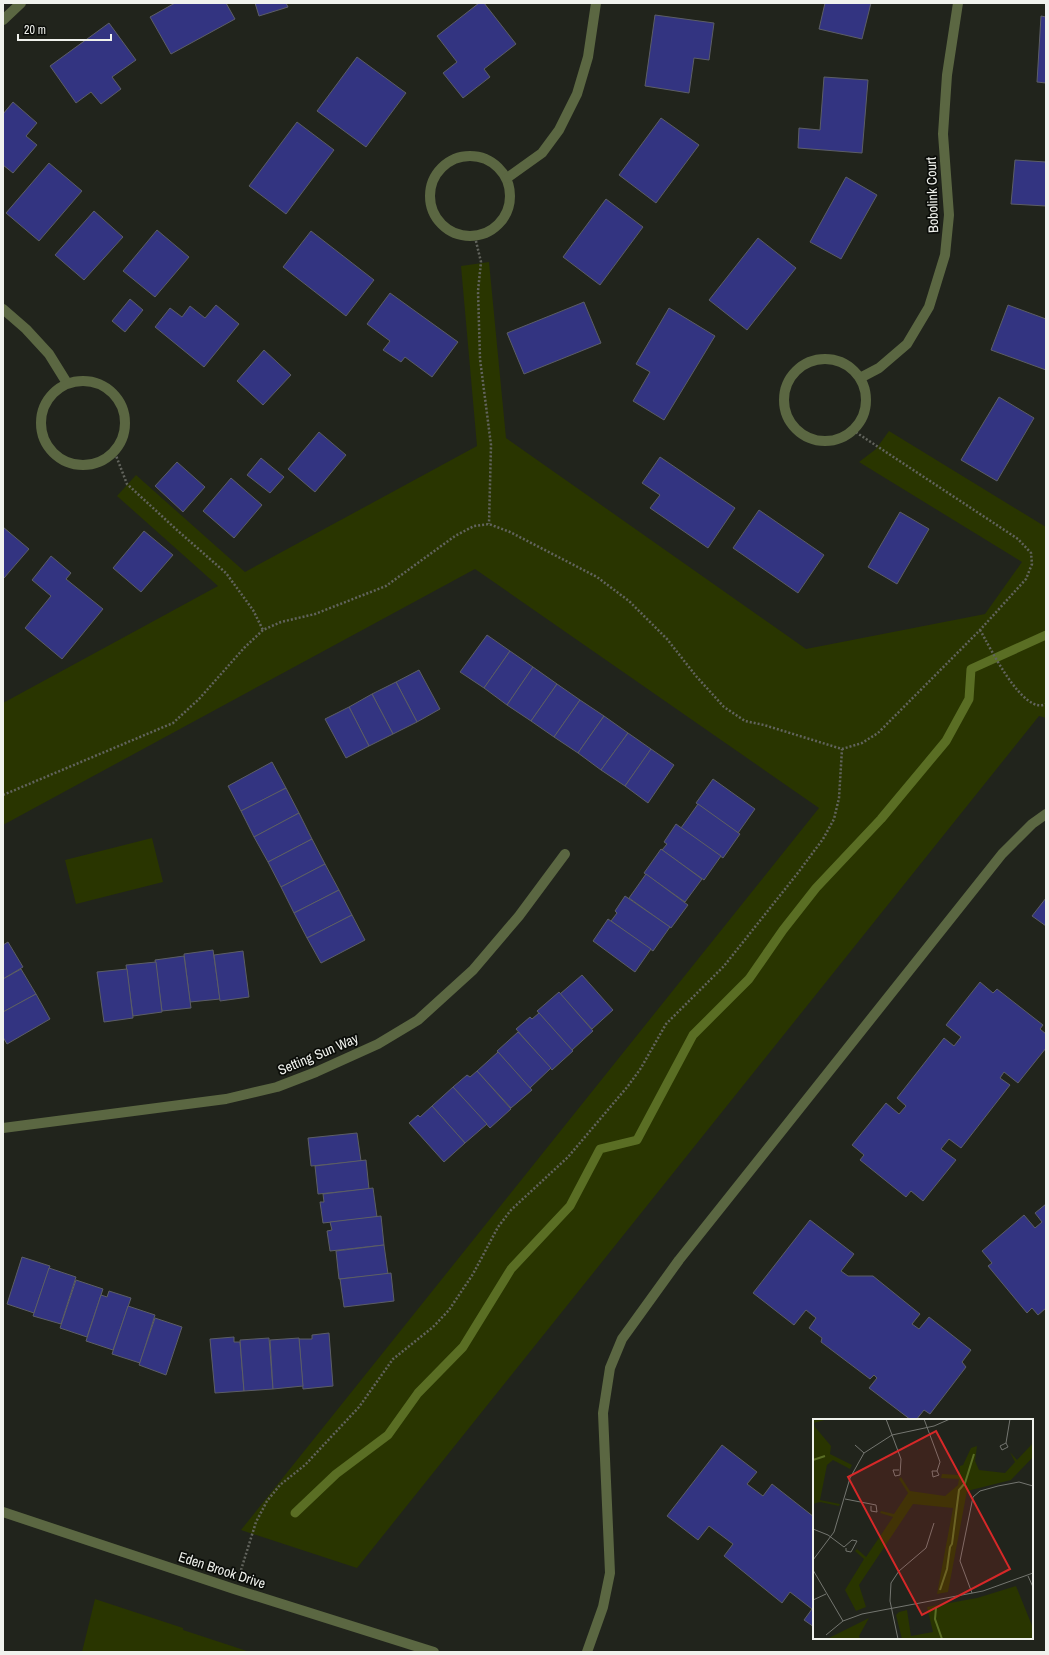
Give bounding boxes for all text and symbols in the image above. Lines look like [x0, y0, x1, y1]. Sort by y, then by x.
scale bar [18, 16, 111, 42]
text: 20 m [24, 22, 46, 38]
street label: Bobolink Court [922, 157, 942, 233]
street label: Setting Sun Way [275, 1029, 361, 1079]
inset map [813, 1419, 1033, 1639]
street label: Eden Brook Drive [176, 1547, 268, 1593]

